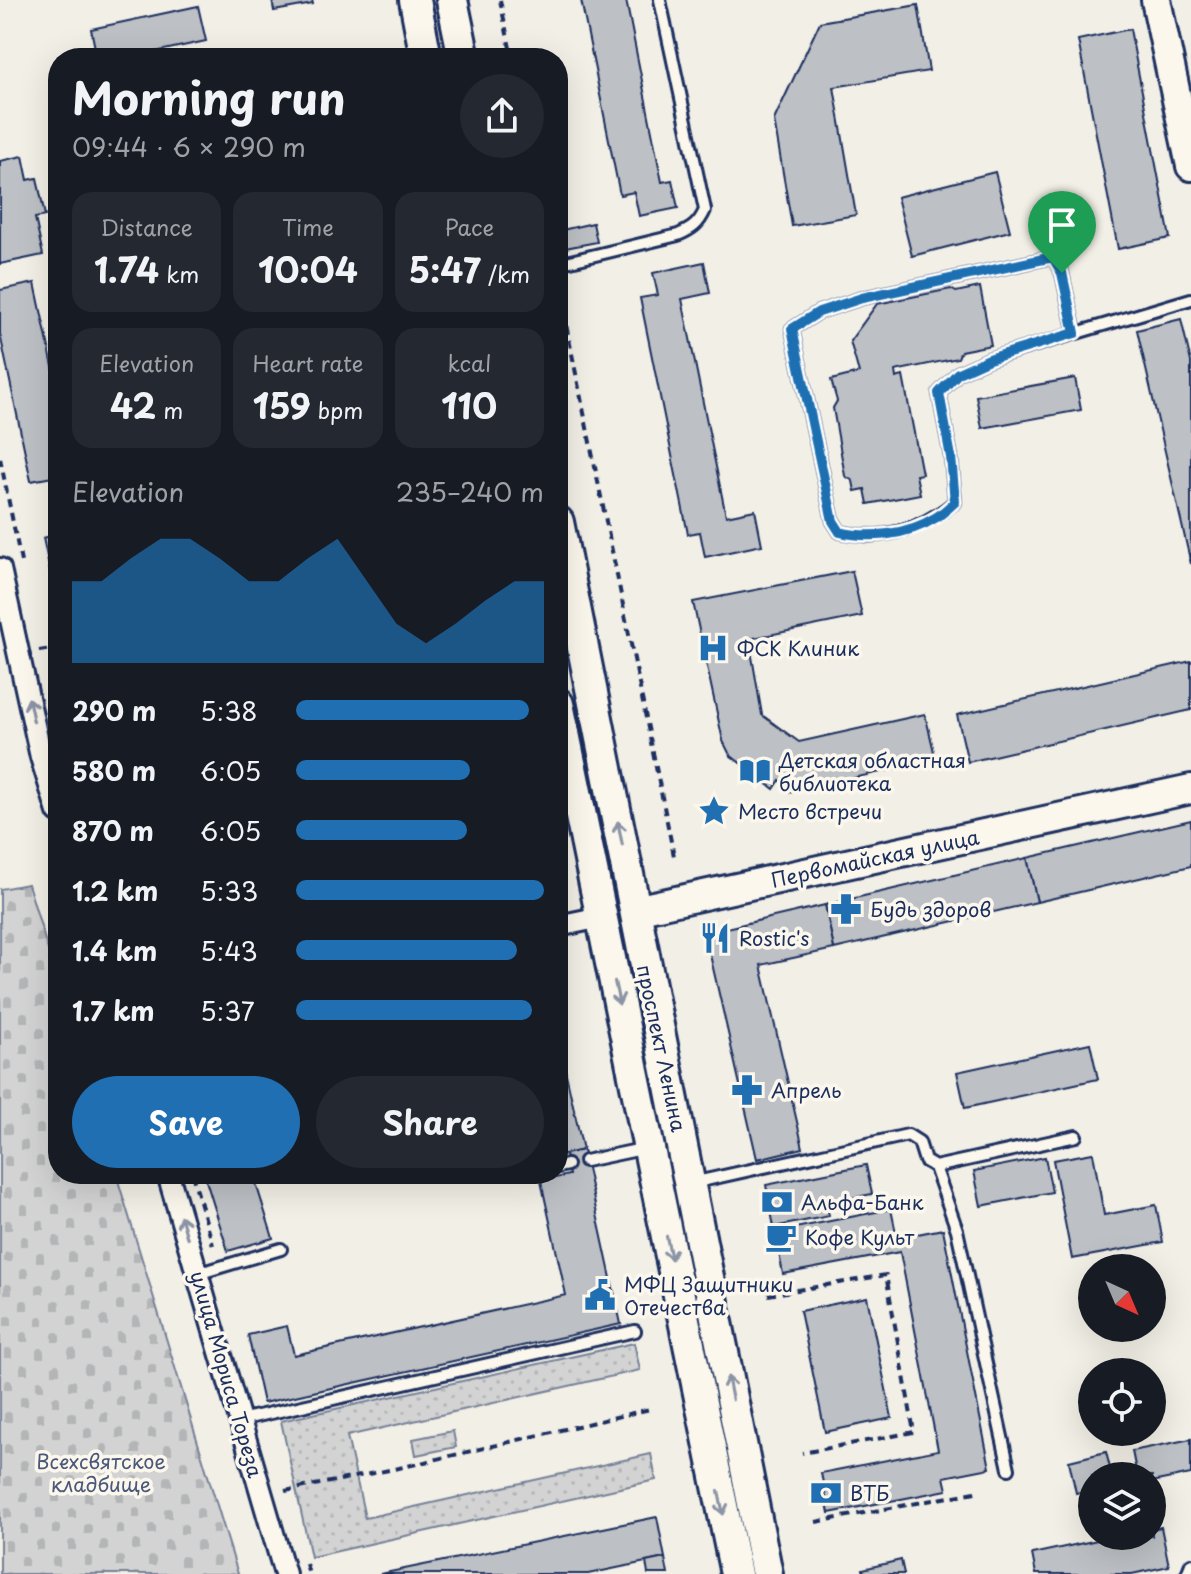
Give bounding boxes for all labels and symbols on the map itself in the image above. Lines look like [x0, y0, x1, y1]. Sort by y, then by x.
pin [1028, 191, 1096, 273]
hospital icon: ФСК Клиник [696, 631, 730, 665]
place label: ФСК Клиник [737, 633, 859, 663]
one-way arrow [22, 698, 37, 723]
place label: Детская областная библиотека [778, 745, 966, 798]
library icon: Детская областная библиотека [738, 754, 772, 788]
place icon: Место встречи [697, 794, 731, 828]
place label: Место встречи [738, 796, 882, 826]
one-way arrow [612, 821, 627, 846]
street label: Первомайская улица [768, 821, 982, 895]
pharmacy icon: Будь здоров [829, 892, 863, 926]
place label: Будь здоров [870, 894, 991, 924]
restaurant icon: Rostic's [698, 921, 732, 955]
place label: Rostic's [739, 923, 809, 953]
street label: проспект Ленина [630, 962, 694, 1135]
one-way arrow [610, 980, 625, 1005]
pharmacy icon: Апрель [730, 1073, 764, 1107]
place label: Апрель [771, 1075, 841, 1105]
bank icon: Альфа-Банк [760, 1185, 794, 1219]
place label: Альфа-Банк [801, 1187, 924, 1217]
one-way arrow [175, 1214, 190, 1240]
cafe icon: Кофе Культ [764, 1220, 798, 1254]
place label: Кофе Культ [805, 1222, 914, 1252]
one-way arrow [662, 1235, 677, 1260]
north arrow [1078, 1254, 1166, 1342]
street label: улица Мориса Тореза [183, 1267, 271, 1481]
place label: МФЦ Защитники Отечества [624, 1269, 794, 1322]
public building icon: МФЦ Защитники Отечества [583, 1278, 617, 1312]
one-way arrow [722, 1375, 737, 1401]
park label: Всехсвятское кладбище [36, 1446, 166, 1499]
bank icon: ВТБ [809, 1476, 843, 1510]
place label: ВТБ [850, 1478, 889, 1508]
one-way arrow [714, 1489, 729, 1515]

